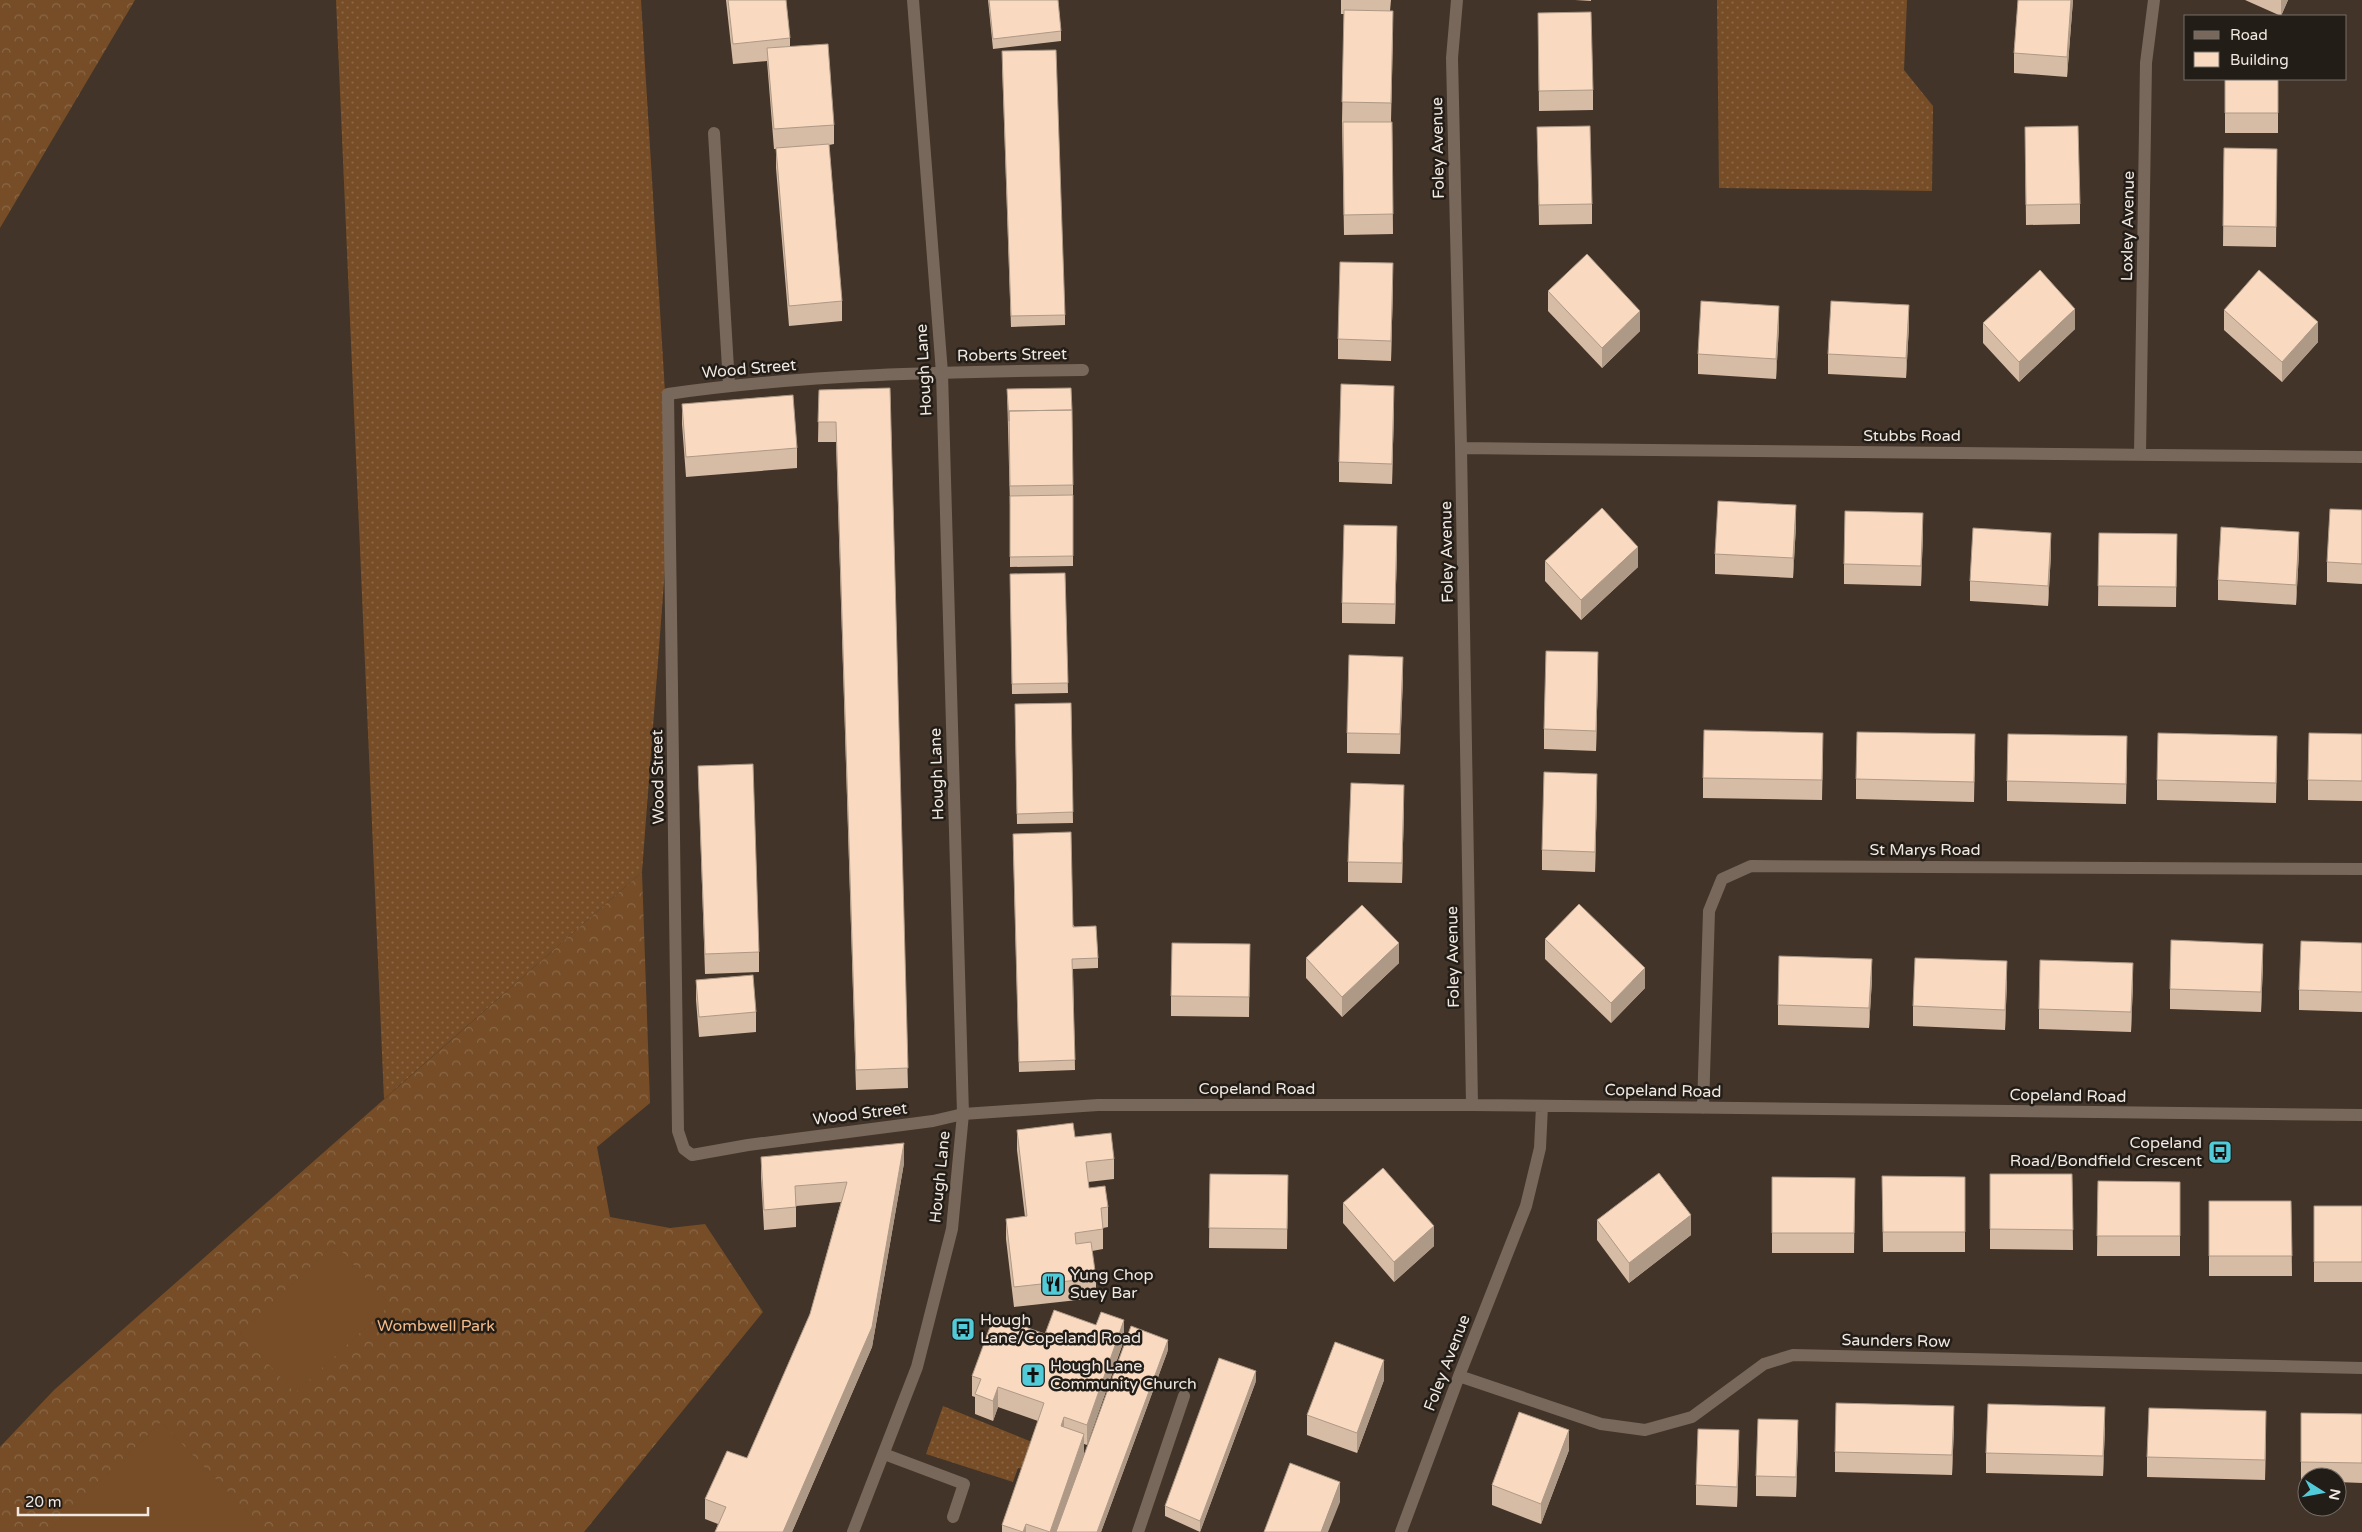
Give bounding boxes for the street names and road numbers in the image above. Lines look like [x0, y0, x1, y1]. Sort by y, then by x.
street label: Foley Avenue [1427, 97, 1449, 199]
street label: Loxley Avenue [2117, 171, 2139, 281]
street label: Hough Lane [912, 323, 936, 417]
street label: Roberts Street [957, 344, 1067, 366]
street label: Wood Street [701, 355, 797, 383]
street label: Stubbs Road [1863, 426, 1961, 446]
street label: Foley Avenue [1436, 501, 1458, 603]
street label: Hough Lane [925, 728, 949, 820]
street label: Wood Street [647, 729, 669, 825]
street label: St Marys Road [1870, 840, 1981, 860]
street label: Foley Avenue [1442, 906, 1464, 1008]
street label: Copeland Road [1199, 1079, 1315, 1099]
street label: Copeland Road [1604, 1080, 1722, 1102]
street label: Copeland Road [2009, 1085, 2127, 1107]
street label: Wood Street [812, 1098, 908, 1130]
street label: Hough Lane [925, 1130, 955, 1224]
street label: Foley Avenue [1419, 1312, 1475, 1414]
street label: Saunders Row [1841, 1330, 1951, 1352]

